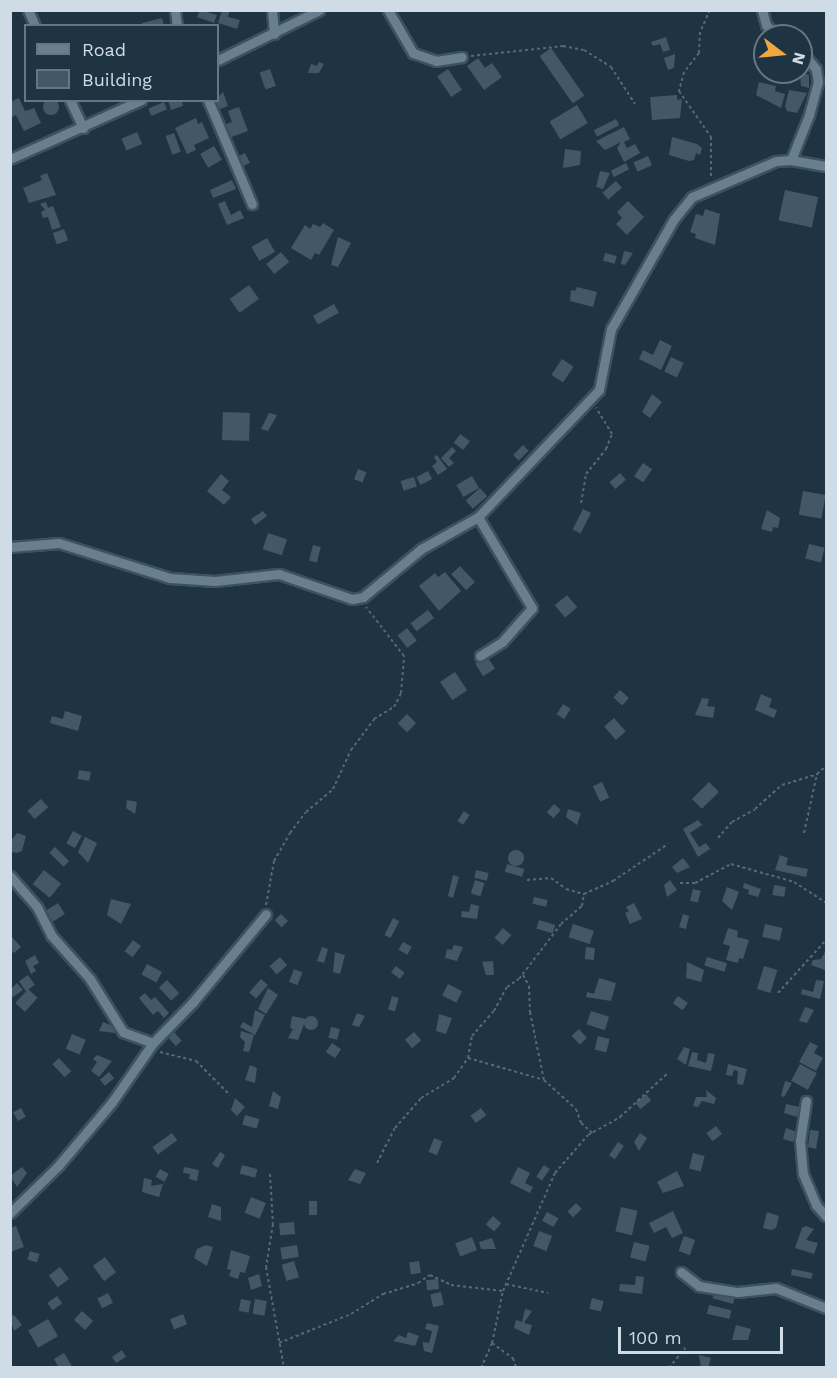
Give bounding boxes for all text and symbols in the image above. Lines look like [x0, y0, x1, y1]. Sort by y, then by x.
legend [24, 24, 219, 102]
north arrow [753, 24, 813, 84]
text: Road [82, 39, 126, 60]
text: N [788, 50, 810, 67]
text: Building [82, 69, 152, 90]
scale bar [621, 1315, 786, 1353]
text: 100 m [629, 1327, 682, 1348]

